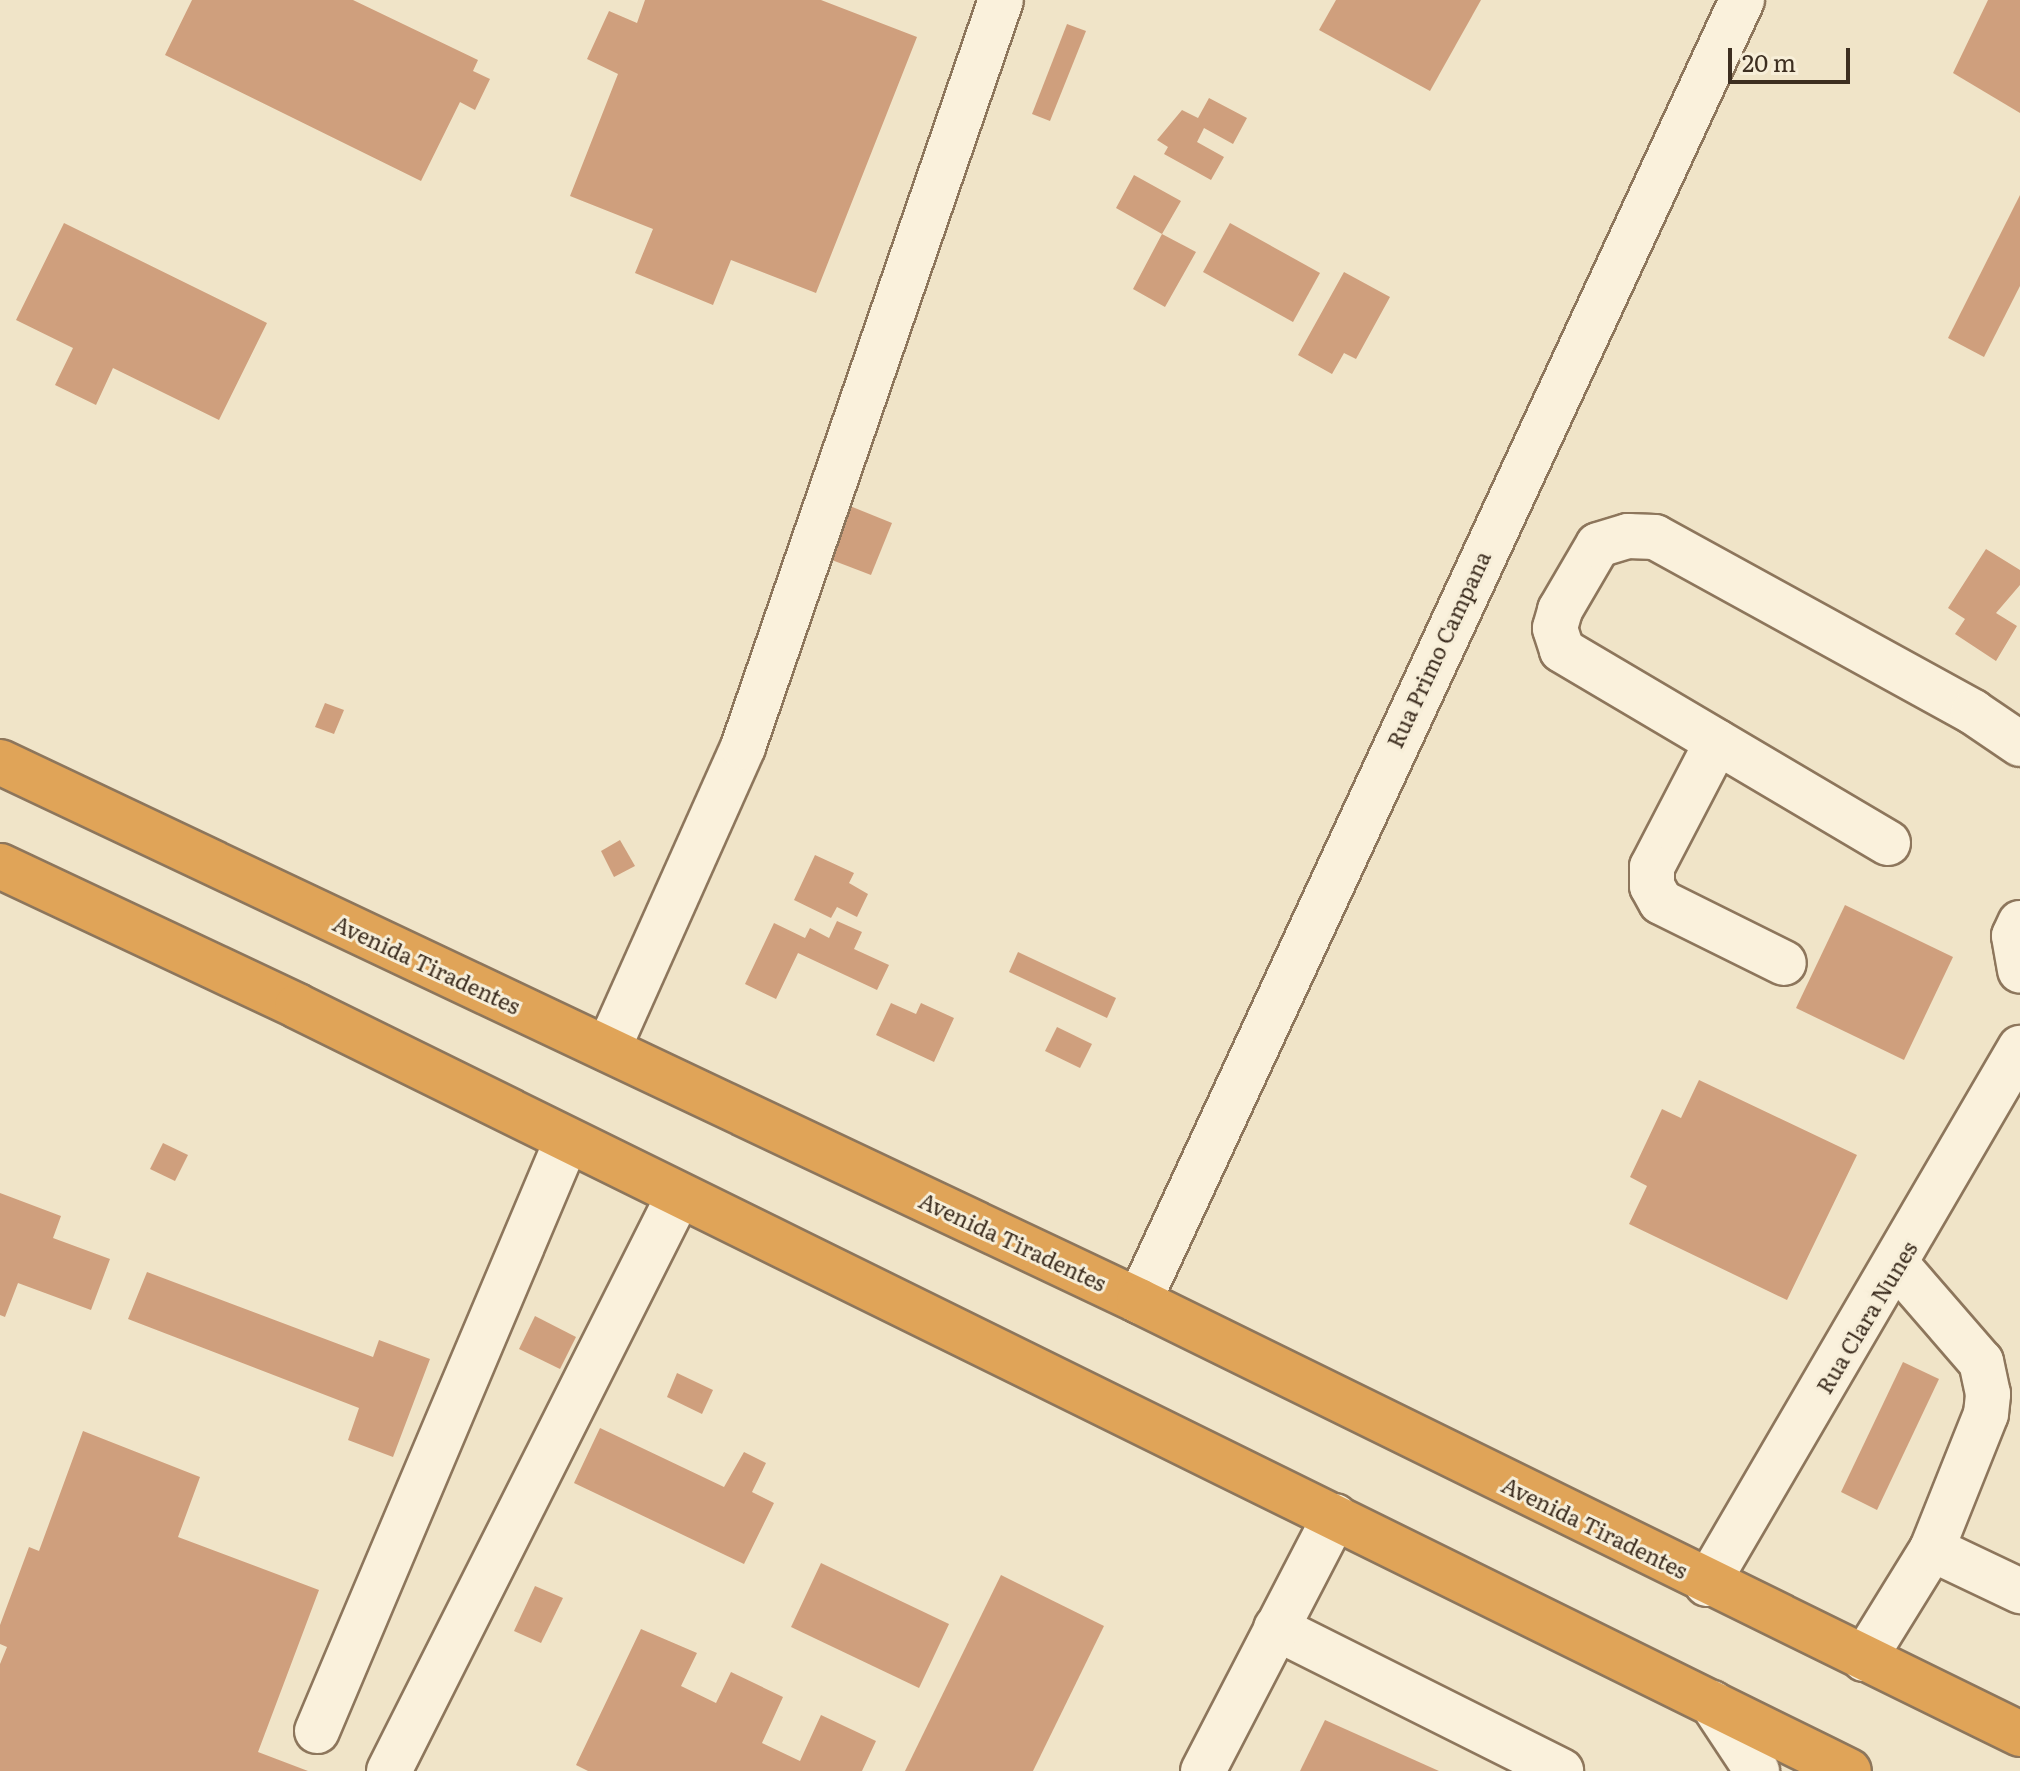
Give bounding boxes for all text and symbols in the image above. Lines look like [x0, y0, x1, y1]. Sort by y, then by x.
scale bar [1732, 32, 1854, 82]
text: 20 m [1742, 44, 1796, 79]
street label: Rua Primo Campana [1381, 546, 1495, 752]
street label: Avenida Tiradentes [329, 909, 525, 1019]
street label: Avenida Tiradentes [915, 1186, 1111, 1296]
street label: Rua Clara Nunes [1810, 1236, 1922, 1398]
street label: Avenida Tiradentes [1498, 1471, 1692, 1583]

